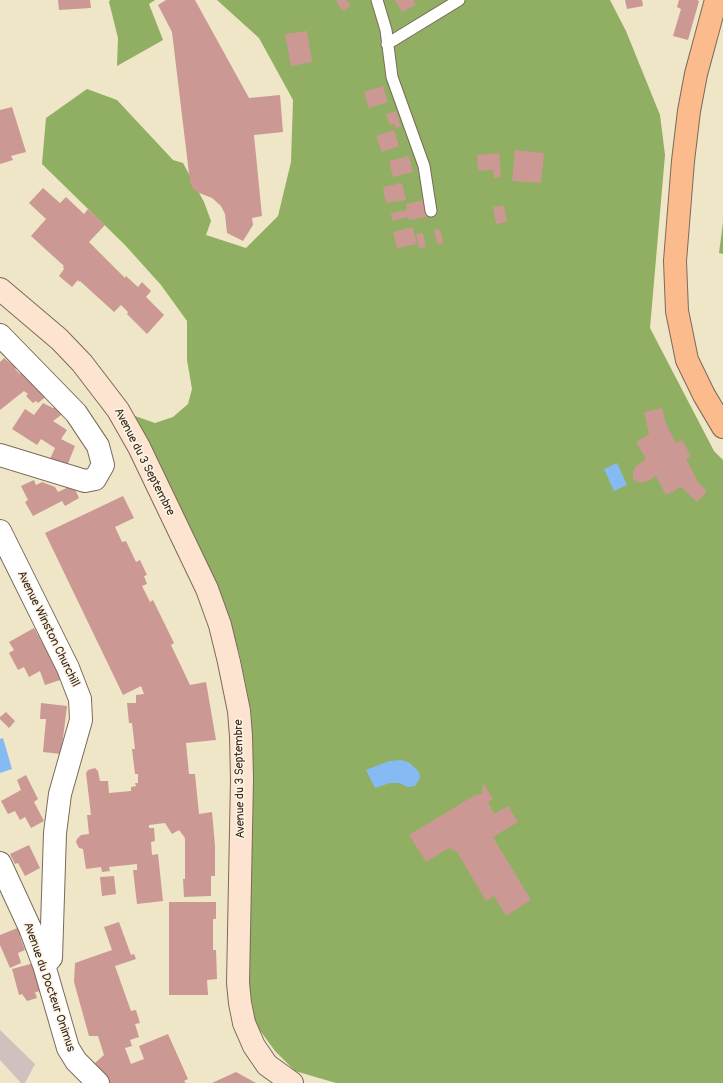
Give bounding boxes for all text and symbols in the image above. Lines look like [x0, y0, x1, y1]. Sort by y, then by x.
street label: Avenue du 3 Septembre [111, 406, 177, 518]
street label: Avenue Winston Churchill [14, 569, 82, 689]
street label: Avenue du 3 Septembre [232, 719, 248, 839]
street label: Avenue du Docteur Onimus [20, 920, 78, 1054]

